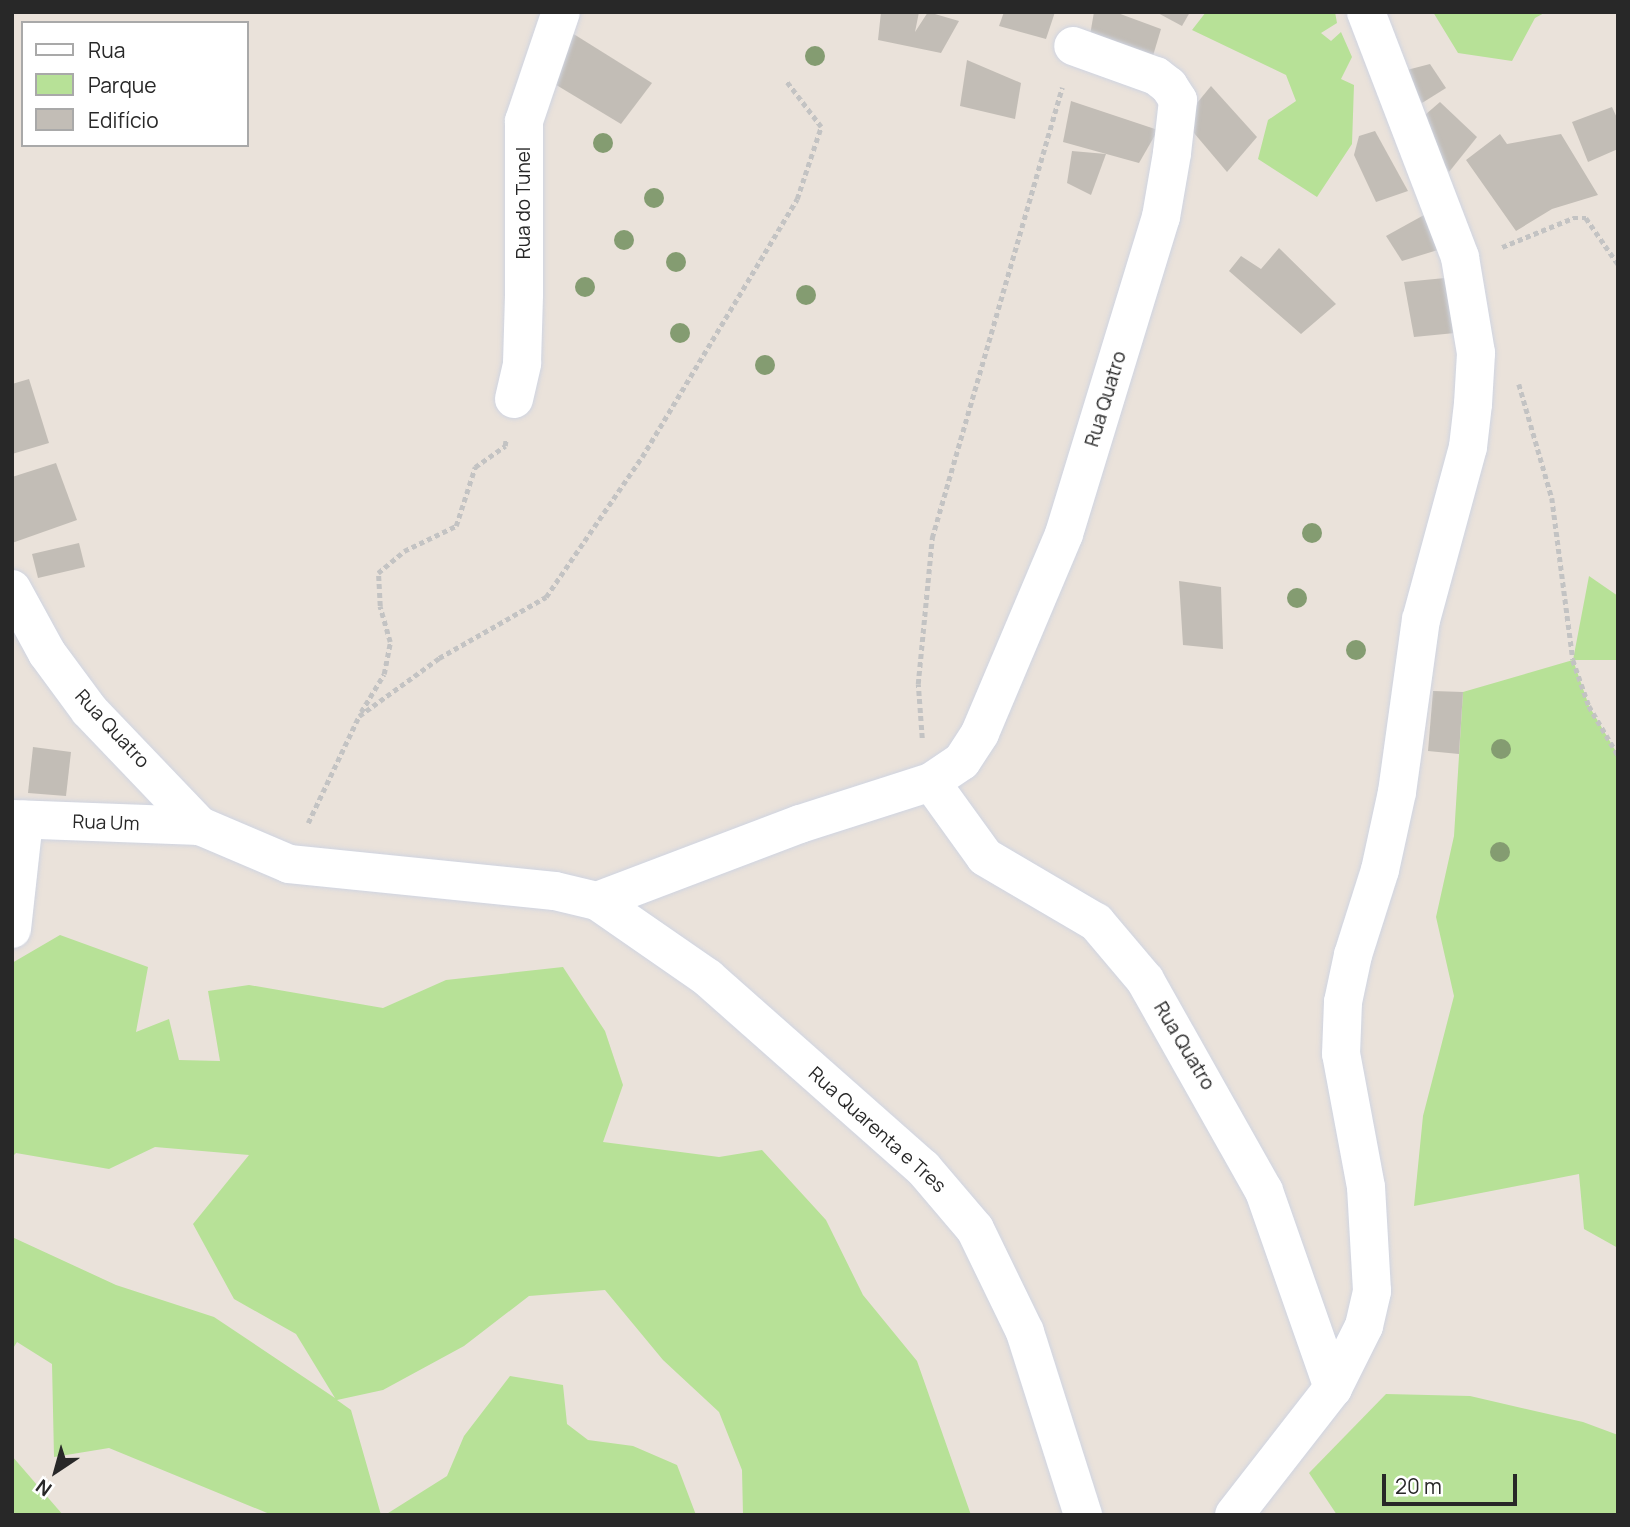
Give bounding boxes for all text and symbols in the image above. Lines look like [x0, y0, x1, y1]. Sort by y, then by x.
legend [21, 21, 248, 147]
text: Rua [88, 36, 125, 64]
text: Parque [88, 71, 157, 99]
text: Edifício [88, 106, 159, 134]
street label: Rua do Tunel [513, 147, 535, 259]
street label: Rua Quatro [1081, 348, 1131, 450]
street label: Rua Quatro [70, 685, 154, 773]
street label: Rua Um [72, 810, 140, 836]
street label: Rua Quatro [1149, 998, 1219, 1094]
street label: Rua Quarenta e Tres [804, 1062, 950, 1198]
north arrow [21, 1436, 91, 1506]
scale bar [1385, 1460, 1520, 1504]
text: 20 m [1395, 1472, 1442, 1500]
text: N [30, 1473, 57, 1503]

